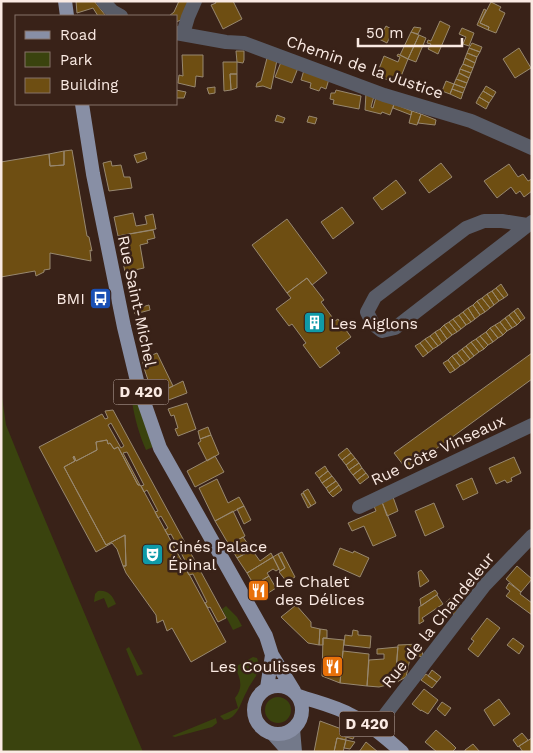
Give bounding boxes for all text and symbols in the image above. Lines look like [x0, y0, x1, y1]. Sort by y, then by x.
legend [15, 15, 178, 105]
scale bar [358, 15, 462, 47]
text: 50 m [366, 24, 403, 42]
text: Road [60, 26, 97, 44]
street label: Chemin de la Justice [284, 31, 446, 103]
text: Park [60, 51, 93, 69]
text: Building [60, 76, 118, 94]
street label: Rue Saint-Michel [114, 234, 160, 369]
bus stop icon: BMI [89, 286, 113, 310]
place label: BMI [56, 289, 85, 308]
building icon: Les Aiglons [302, 311, 326, 335]
place label: Les Aiglons [330, 314, 418, 333]
road number: D 420 [114, 380, 168, 404]
street label: Rue Côte Vinseaux [368, 411, 508, 489]
place label: Cinés Palace Épinal [168, 537, 267, 574]
theatre icon: Cinés Palace Épinal [140, 543, 164, 567]
street label: Rue de la Chandeleur [378, 548, 499, 691]
place label: Le Chalet des Délices [275, 572, 365, 609]
restaurant icon: Le Chalet des Délices [247, 578, 271, 602]
restaurant icon: Les Coulisses [320, 654, 344, 678]
place label: Les Coulisses [209, 657, 316, 676]
road number: D 420 [340, 712, 394, 736]

